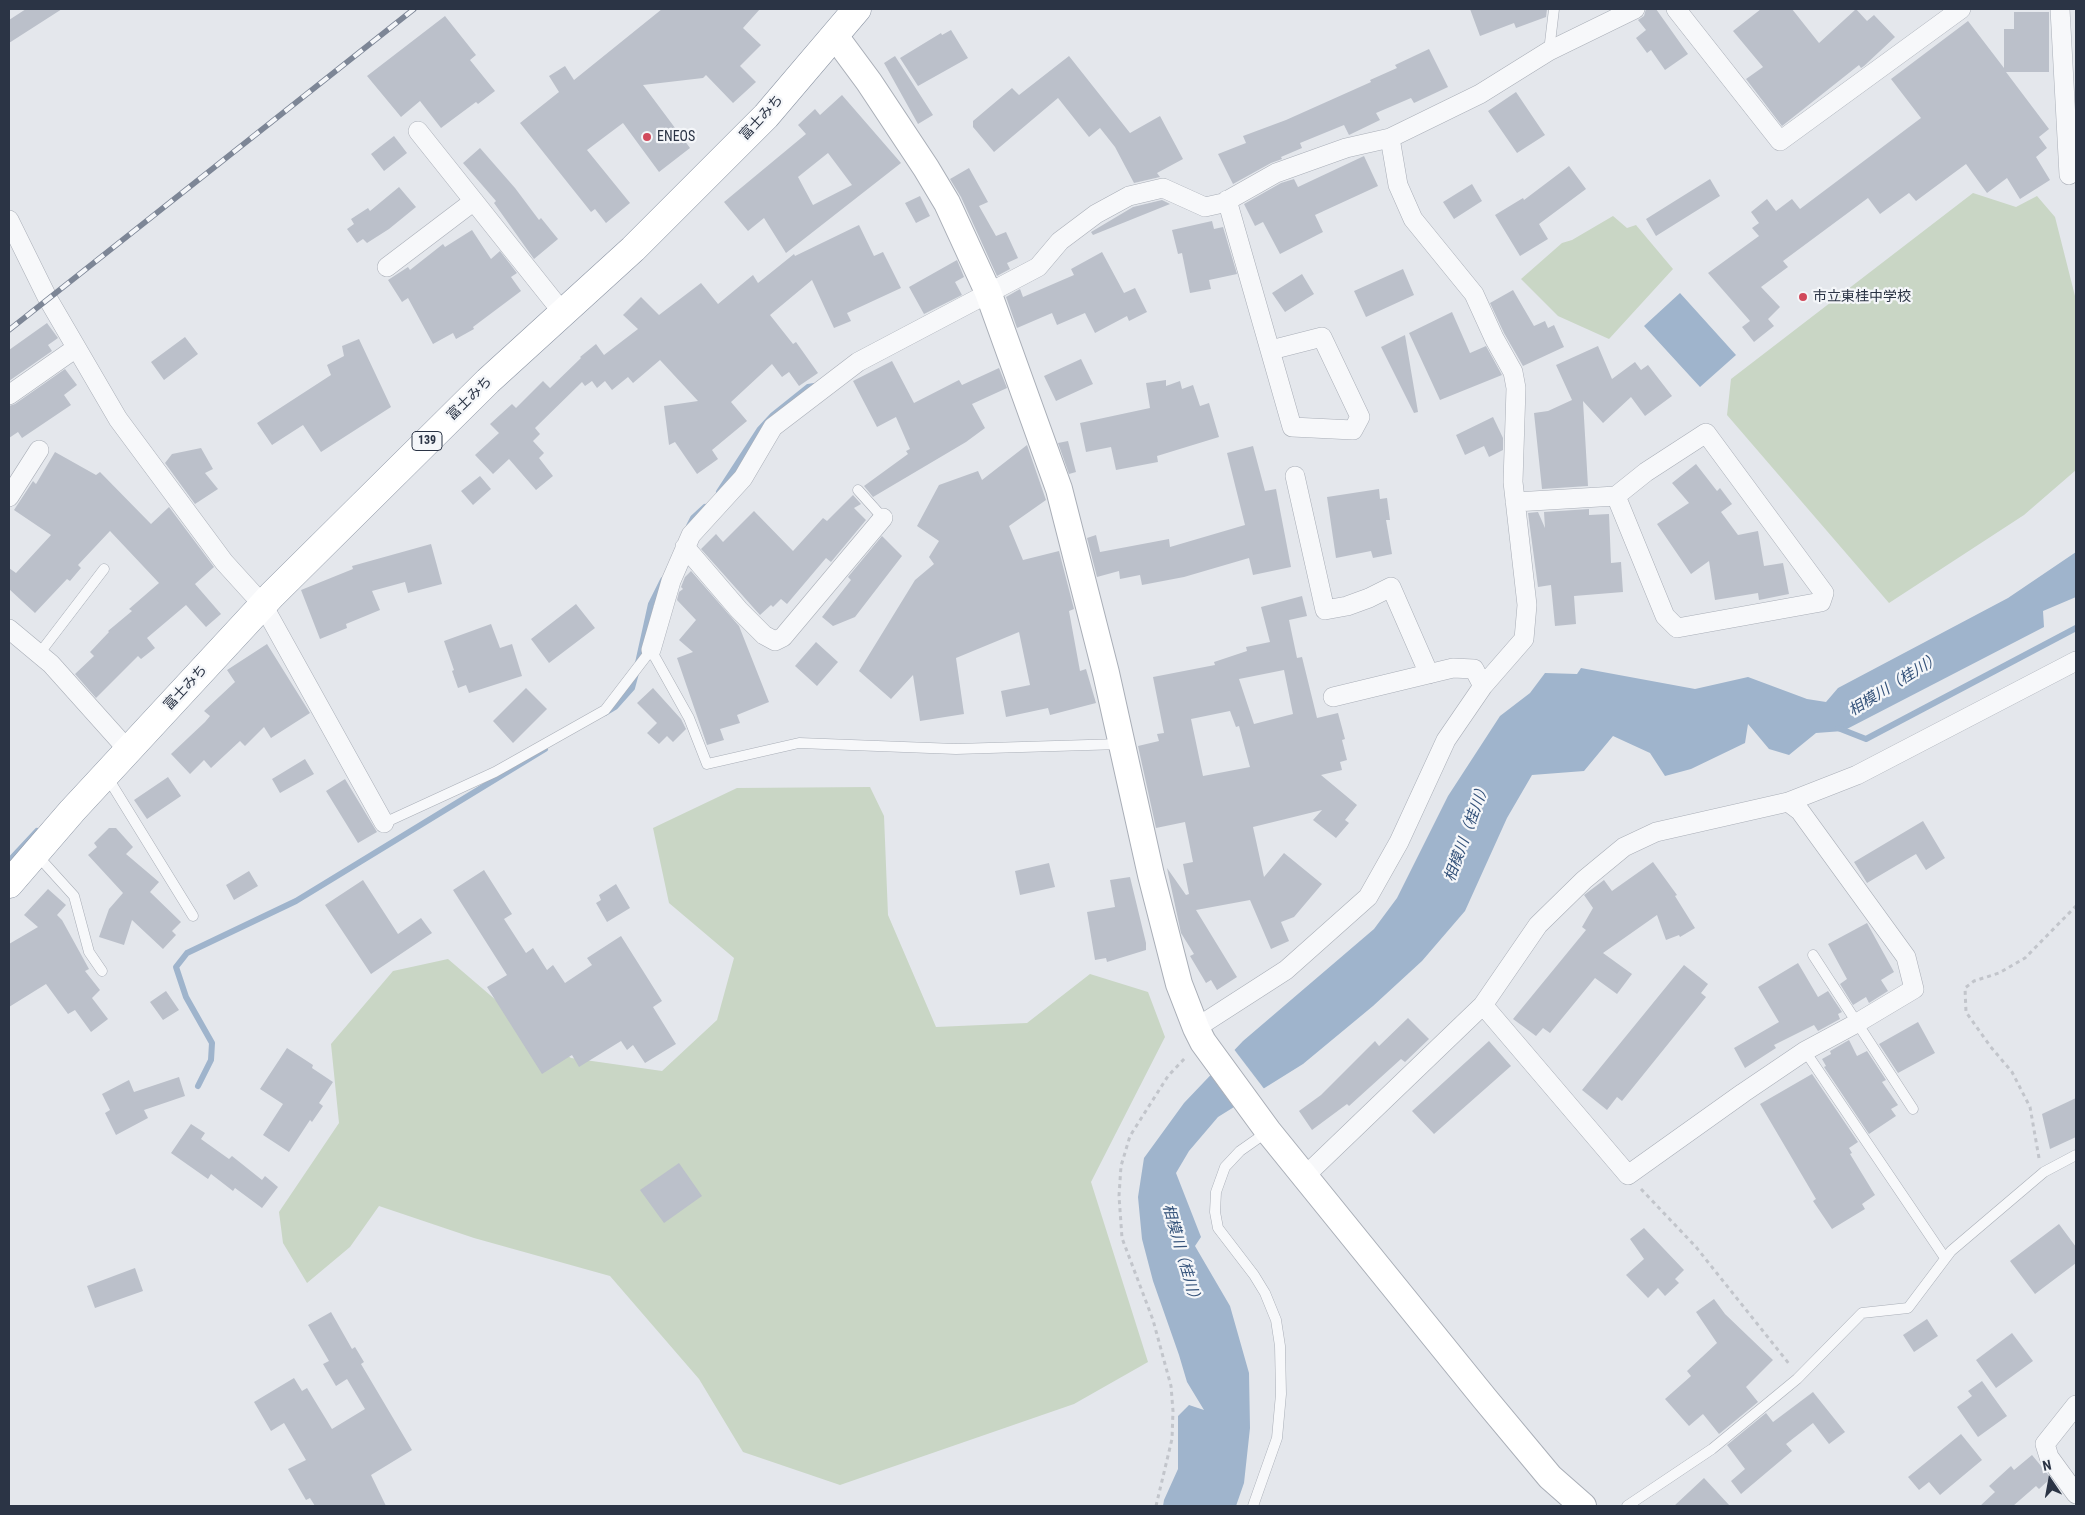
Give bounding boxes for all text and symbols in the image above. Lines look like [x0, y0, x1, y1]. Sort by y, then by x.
street label: 富士みち [737, 92, 787, 144]
place label: ENEOS [657, 129, 695, 145]
marker: ENEOS [641, 131, 653, 143]
place label: 市立東桂中学校 [1813, 289, 1911, 305]
marker: 市立東桂中学校 [1797, 291, 1809, 303]
street label: 富士みち [444, 374, 496, 424]
road number: 139 [412, 432, 442, 451]
water label: 相模川（桂川） [1846, 650, 1944, 720]
street label: 富士みち [161, 662, 211, 714]
water label: 相模川（桂川） [1442, 780, 1494, 884]
water label: 相模川（桂川） [1158, 1202, 1204, 1308]
north arrow [2025, 1455, 2075, 1505]
text: N [2041, 1457, 2053, 1474]

